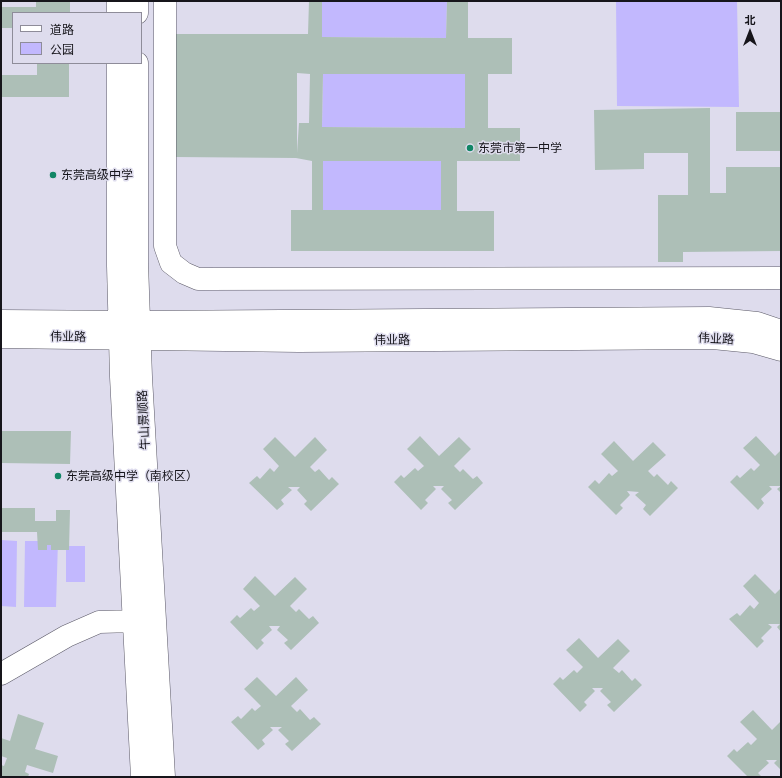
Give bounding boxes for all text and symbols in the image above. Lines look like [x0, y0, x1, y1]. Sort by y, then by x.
legend [12, 12, 142, 64]
north arrow [730, 12, 770, 52]
text: 北 [745, 14, 756, 26]
text: 道路 [50, 23, 74, 37]
text: 公园 [50, 43, 74, 57]
place label: 东莞市第一中学 [478, 141, 562, 155]
marker: 东莞市第一中学 [465, 143, 475, 153]
place label: 东莞高级中学 [61, 168, 133, 182]
marker: 东莞高级中学 [48, 170, 58, 180]
street label: 伟业路 [50, 329, 86, 345]
street label: 伟业路 [698, 331, 734, 347]
street label: 伟业路 [374, 333, 410, 347]
street label: 牛山景顺路 [135, 390, 153, 450]
place label: 东莞高级中学（南校区） [66, 469, 198, 483]
marker: 东莞高级中学（南校区） [53, 471, 63, 481]

